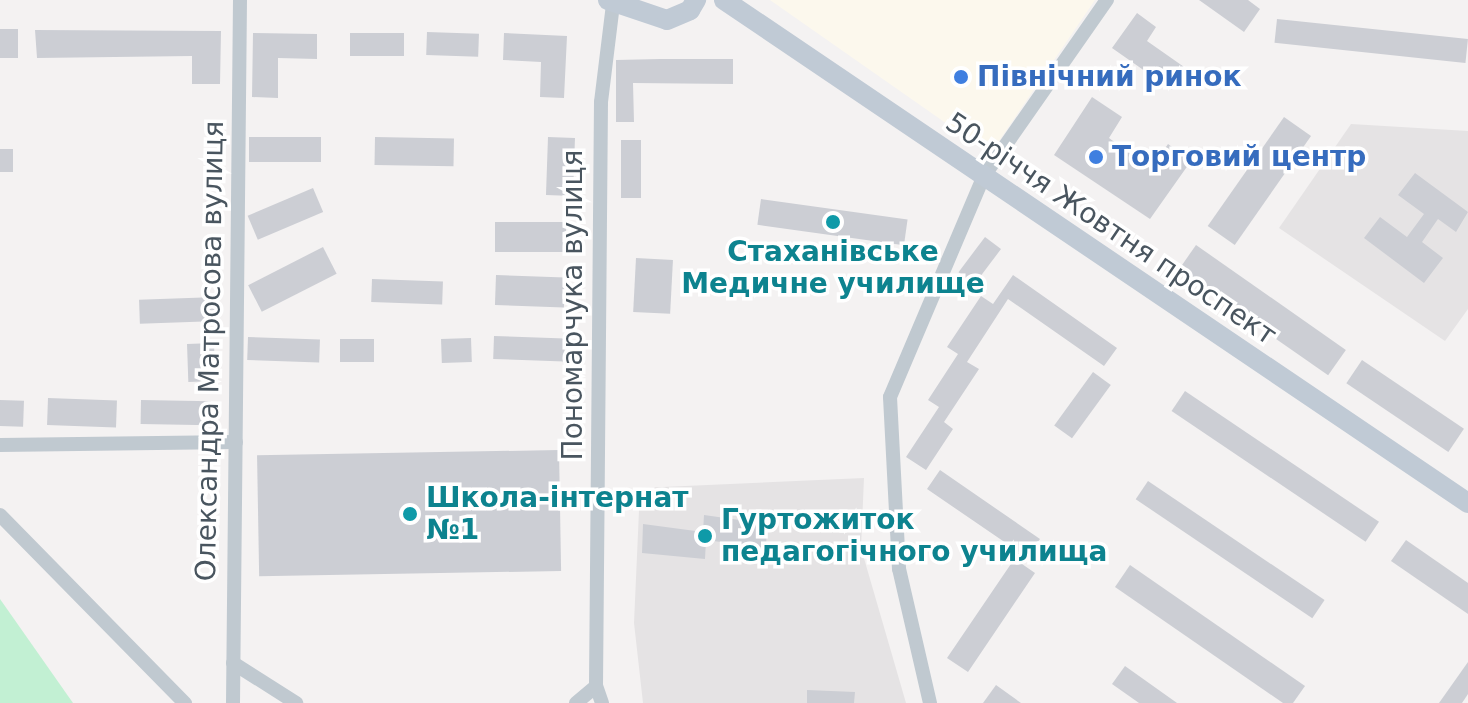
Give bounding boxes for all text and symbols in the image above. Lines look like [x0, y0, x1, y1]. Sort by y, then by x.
place label: Північний ринок [977, 60, 1241, 94]
marker: Північний ринок [952, 68, 970, 86]
street label: 50-річчя Жовтня проспект [939, 106, 1283, 352]
street label: Олександра Матросова вулиця [189, 120, 231, 582]
place label: Торговий центр [1112, 140, 1366, 174]
marker: Торговий центр [1087, 148, 1105, 166]
street label: Пономарчука вулиця [556, 150, 590, 460]
marker: Стаханівське Медичне училище [824, 213, 842, 231]
place label: Стаханівське Медичне училище [681, 235, 985, 301]
place label: Школа-інтернат №1 [426, 481, 689, 547]
place label: Гуртожиток педагогічного училища [721, 503, 1107, 569]
marker: Школа-інтернат №1 [401, 505, 419, 523]
marker: Гуртожиток педагогічного училища [696, 527, 714, 545]

